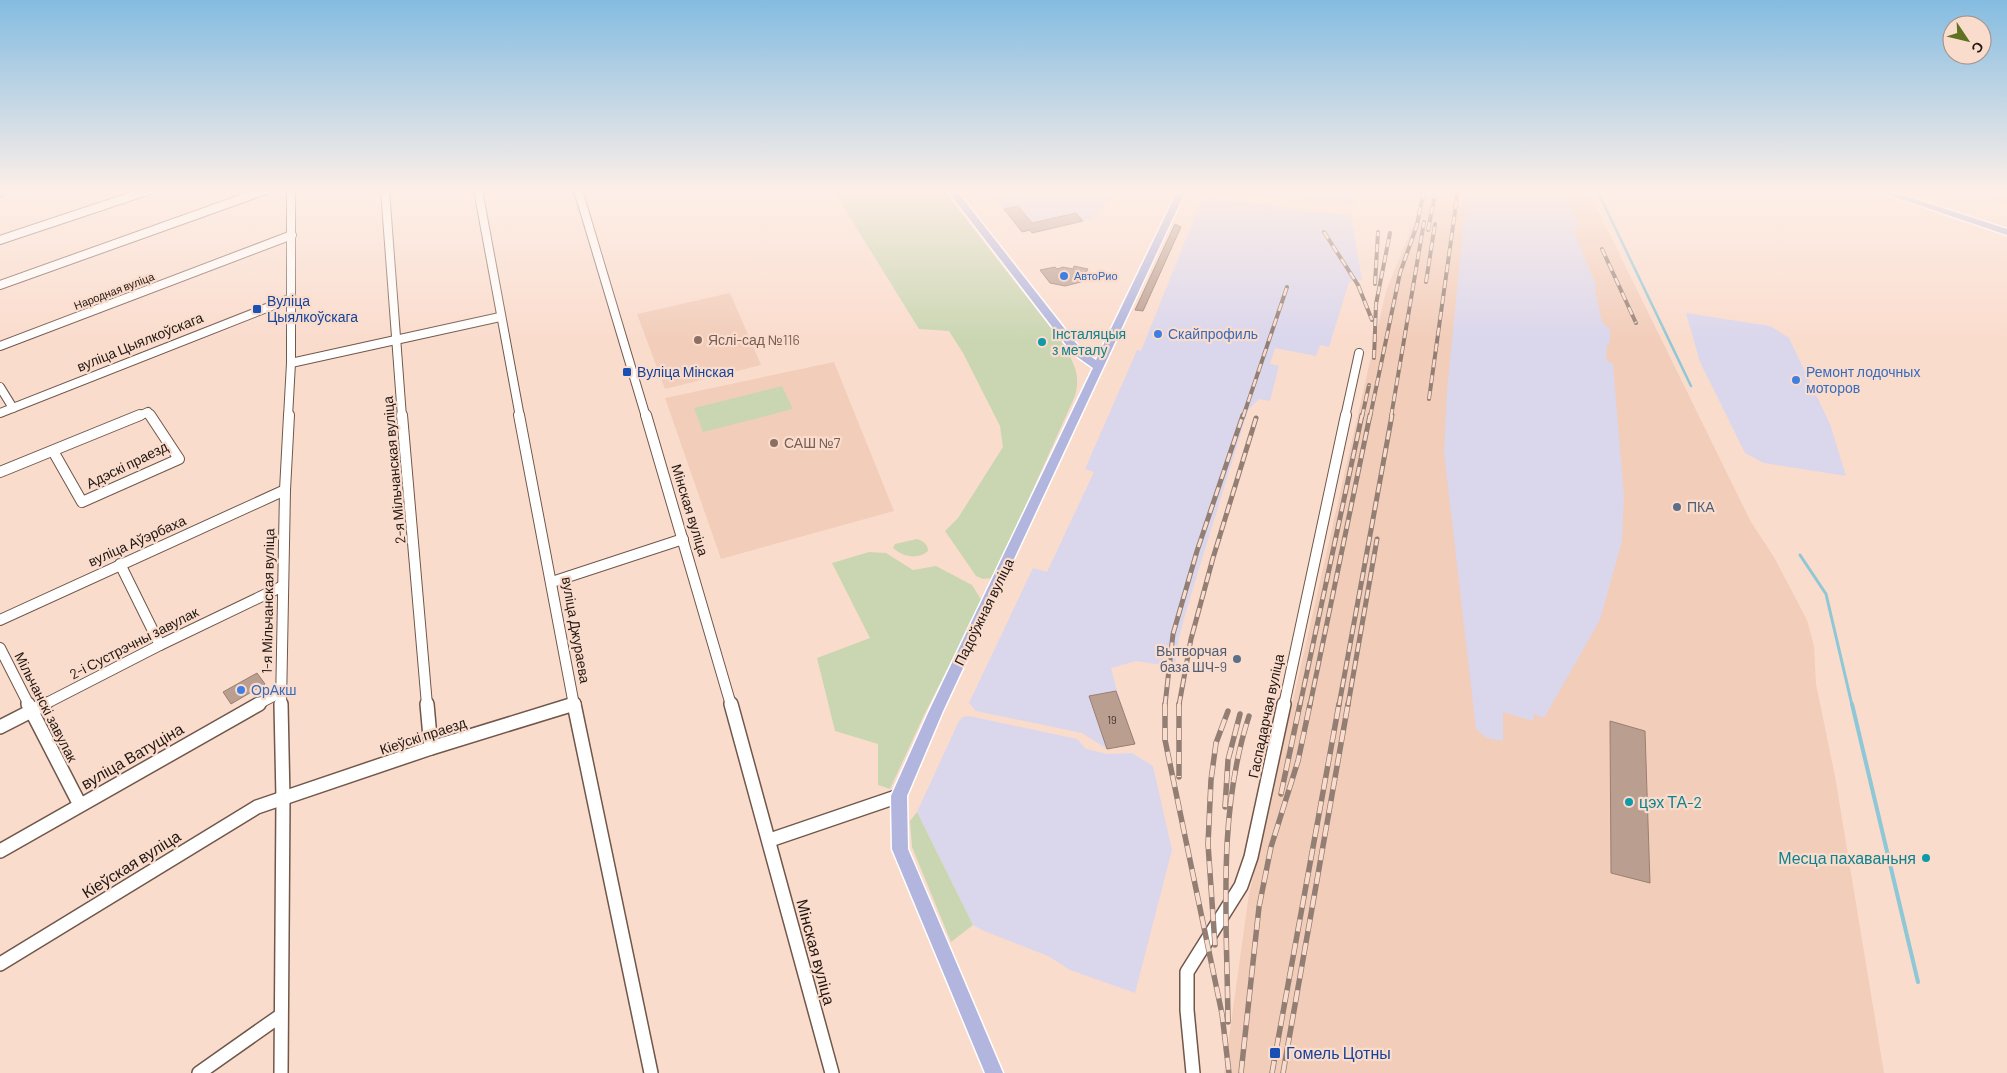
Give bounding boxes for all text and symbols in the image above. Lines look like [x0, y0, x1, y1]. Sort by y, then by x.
north arrow [1942, 15, 1992, 65]
text: С [1968, 39, 1988, 57]
street label: Народная вуліца [72, 269, 157, 312]
place label: АвтоРио [1074, 269, 1118, 282]
marker: АвтоРио [1058, 270, 1070, 282]
place label: Вуліца Цыялкоўскага [267, 292, 358, 325]
marker: Вуліца Цыялкоўскага [251, 303, 263, 315]
street label: вуліца Цыялкоўскага [74, 308, 206, 375]
place label: Інсталяцыя з металу [1052, 325, 1126, 358]
place label: Скайпрофиль [1168, 325, 1258, 342]
marker: Скайпрофиль [1152, 328, 1164, 340]
place label: Яслі-сад №116 [708, 331, 800, 348]
marker: Яслі-сад №116 [692, 334, 704, 346]
marker: Інсталяцыя з металу [1036, 336, 1048, 348]
place label: Вуліца Мінская [637, 363, 734, 380]
place label: Ремонт лодочных моторов [1806, 363, 1920, 396]
marker: Вуліца Мінская [621, 366, 633, 378]
marker: Ремонт лодочных моторов [1790, 374, 1802, 386]
street label: 2-я Мільчанская вуліца [379, 395, 408, 545]
place label: САШ №7 [784, 434, 841, 451]
street label: Адэскі праезд [83, 437, 170, 492]
marker: САШ №7 [768, 437, 780, 449]
street label: Мінская вуліца [668, 462, 713, 558]
place label: ПКА [1687, 498, 1715, 515]
marker: ПКА [1671, 501, 1683, 513]
street label: вуліца Аўэрбаха [85, 511, 188, 570]
street label: 1-я Мільчанская вуліца [258, 528, 277, 674]
street label: Падоўжная вуліца [950, 555, 1017, 668]
street label: вуліца Джураева [559, 575, 594, 685]
street label: 2-і Сустрэчны завулак [67, 602, 202, 682]
place label: Вытворчая база ШЧ-9 [1156, 642, 1227, 675]
street label: Мільчанскі завулак [11, 649, 82, 765]
street label: Гаспадарчая вуліца [1244, 652, 1287, 780]
marker: Вытворчая база ШЧ-9 [1231, 653, 1243, 665]
place label: ОрАкш [251, 681, 296, 698]
marker: ОрАкш [235, 684, 247, 696]
house number: 19 [1107, 713, 1117, 726]
street label: Кіеўскі праезд [377, 714, 468, 758]
street label: вуліца Ватуціна [77, 719, 186, 793]
place label: цэх ТА-2 [1639, 792, 1702, 811]
marker: цэх ТА-2 [1623, 796, 1635, 808]
street label: Кіеўская вуліца [78, 826, 184, 901]
place label: Месца пахаваньня [1778, 848, 1916, 867]
marker: Месца пахаваньня [1920, 852, 1932, 864]
street label: Мінская вуліца [793, 897, 840, 1007]
place label: Гомель Цотны [1286, 1043, 1391, 1062]
marker: Гомель Цотны [1268, 1046, 1282, 1060]

